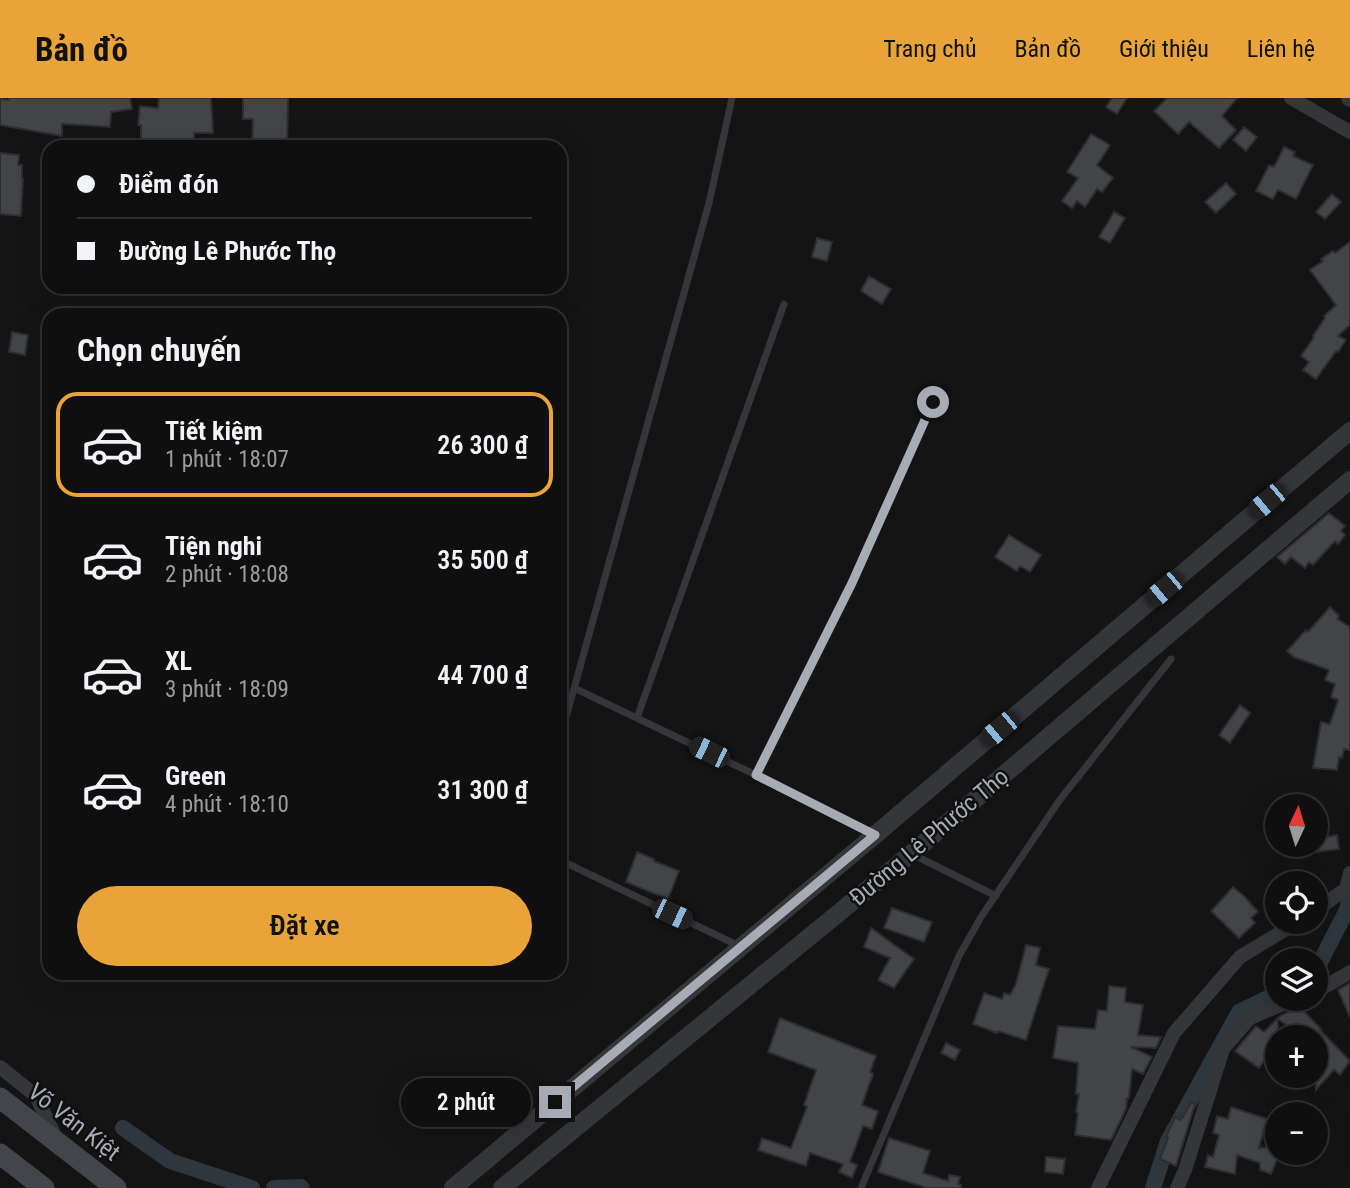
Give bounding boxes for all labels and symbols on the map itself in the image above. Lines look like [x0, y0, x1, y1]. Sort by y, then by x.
route start [917, 386, 949, 418]
car [1245, 479, 1290, 523]
car [1142, 567, 1187, 611]
car [977, 707, 1022, 751]
car [686, 733, 733, 771]
street label: Đường Lê Phước Thọ [844, 762, 1014, 912]
north arrow [1265, 794, 1328, 858]
car [649, 896, 696, 932]
street label: Võ Văn Kiệt [22, 1077, 126, 1167]
callout: 2 phút [401, 1077, 530, 1126]
route end [539, 1086, 571, 1118]

